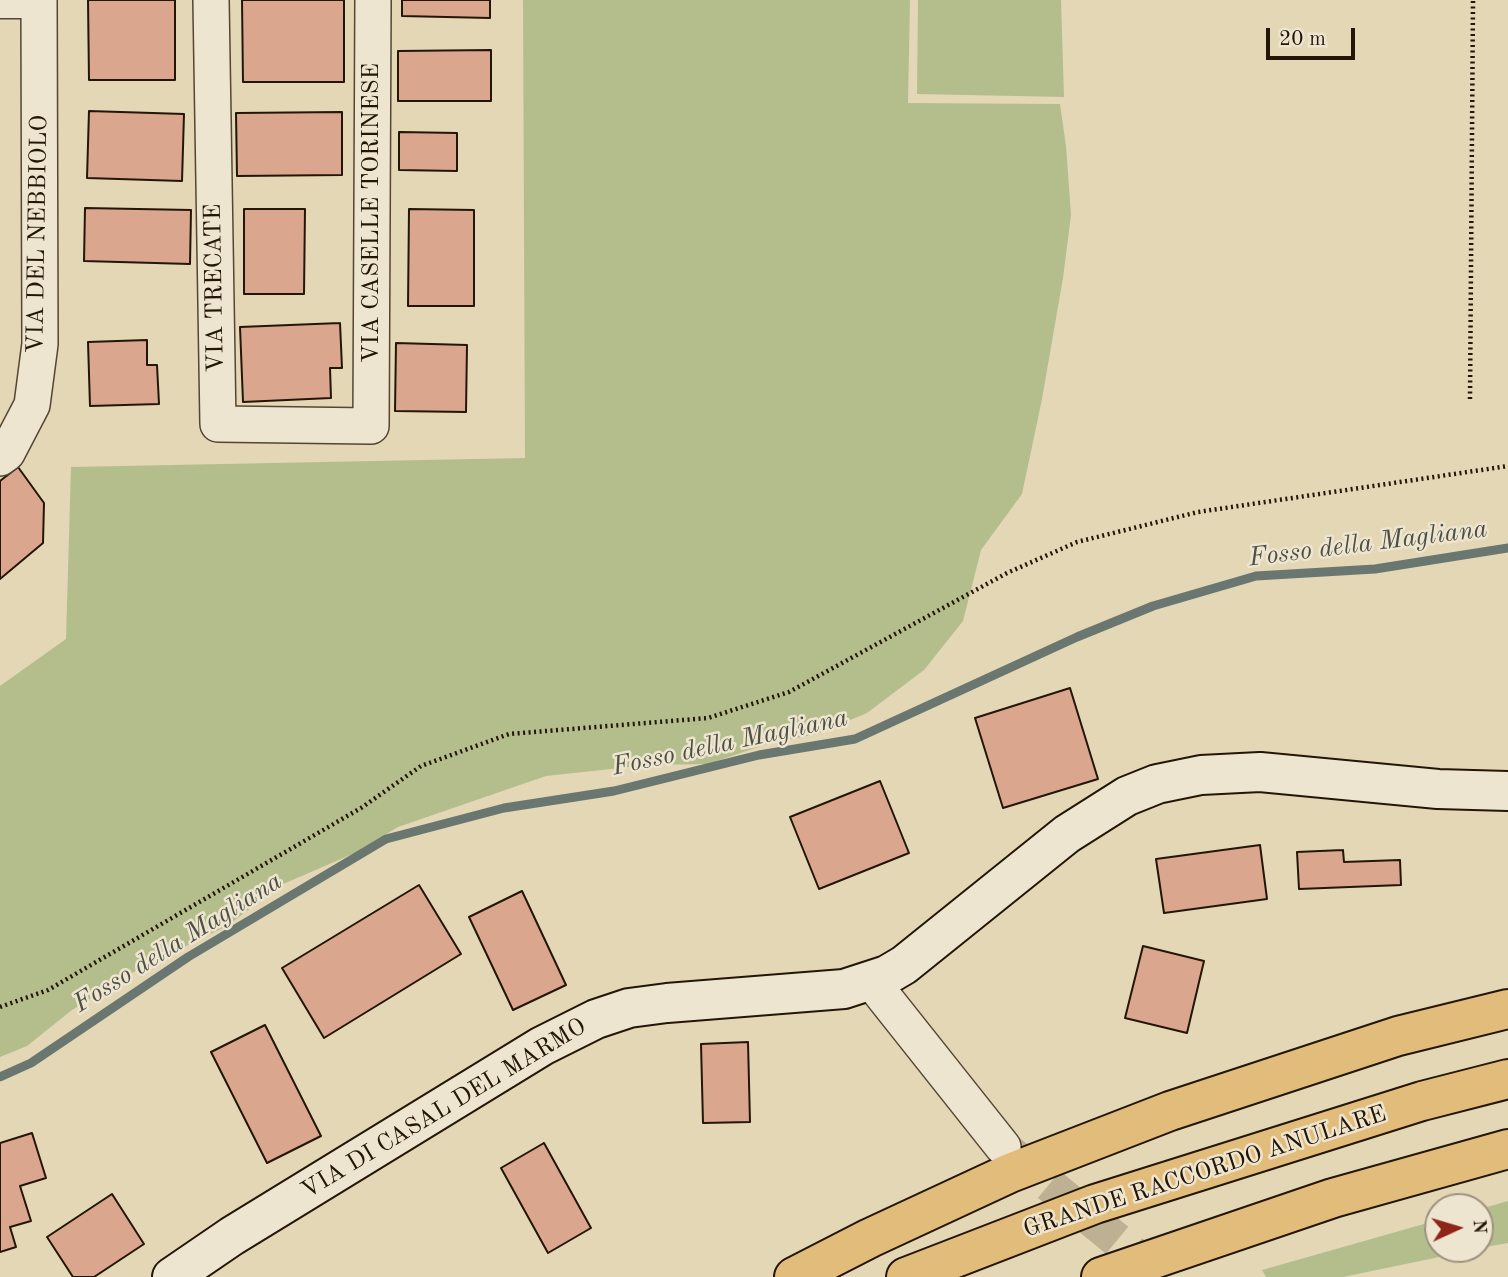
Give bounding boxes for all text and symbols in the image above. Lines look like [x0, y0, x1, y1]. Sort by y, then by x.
scale bar [1270, 14, 1359, 58]
text: 20 m [1279, 29, 1326, 50]
street label: VIA CASELLE TORINESE [358, 63, 386, 363]
street label: VIA DEL NEBBIOLO [22, 115, 54, 353]
street label: VIA TRECATE [199, 203, 231, 373]
water label: Fosso della Magliana [1247, 514, 1489, 574]
water label: Fosso della Magliana [609, 703, 851, 783]
water label: Fosso della Magliana [68, 866, 288, 1020]
street label: VIA DI CASAL DEL MARMO [296, 1012, 592, 1206]
street label: GRANDE RACCORDO ANULARE [1020, 1100, 1390, 1244]
north arrow [1424, 1193, 1494, 1263]
text: N [1468, 1219, 1488, 1235]

